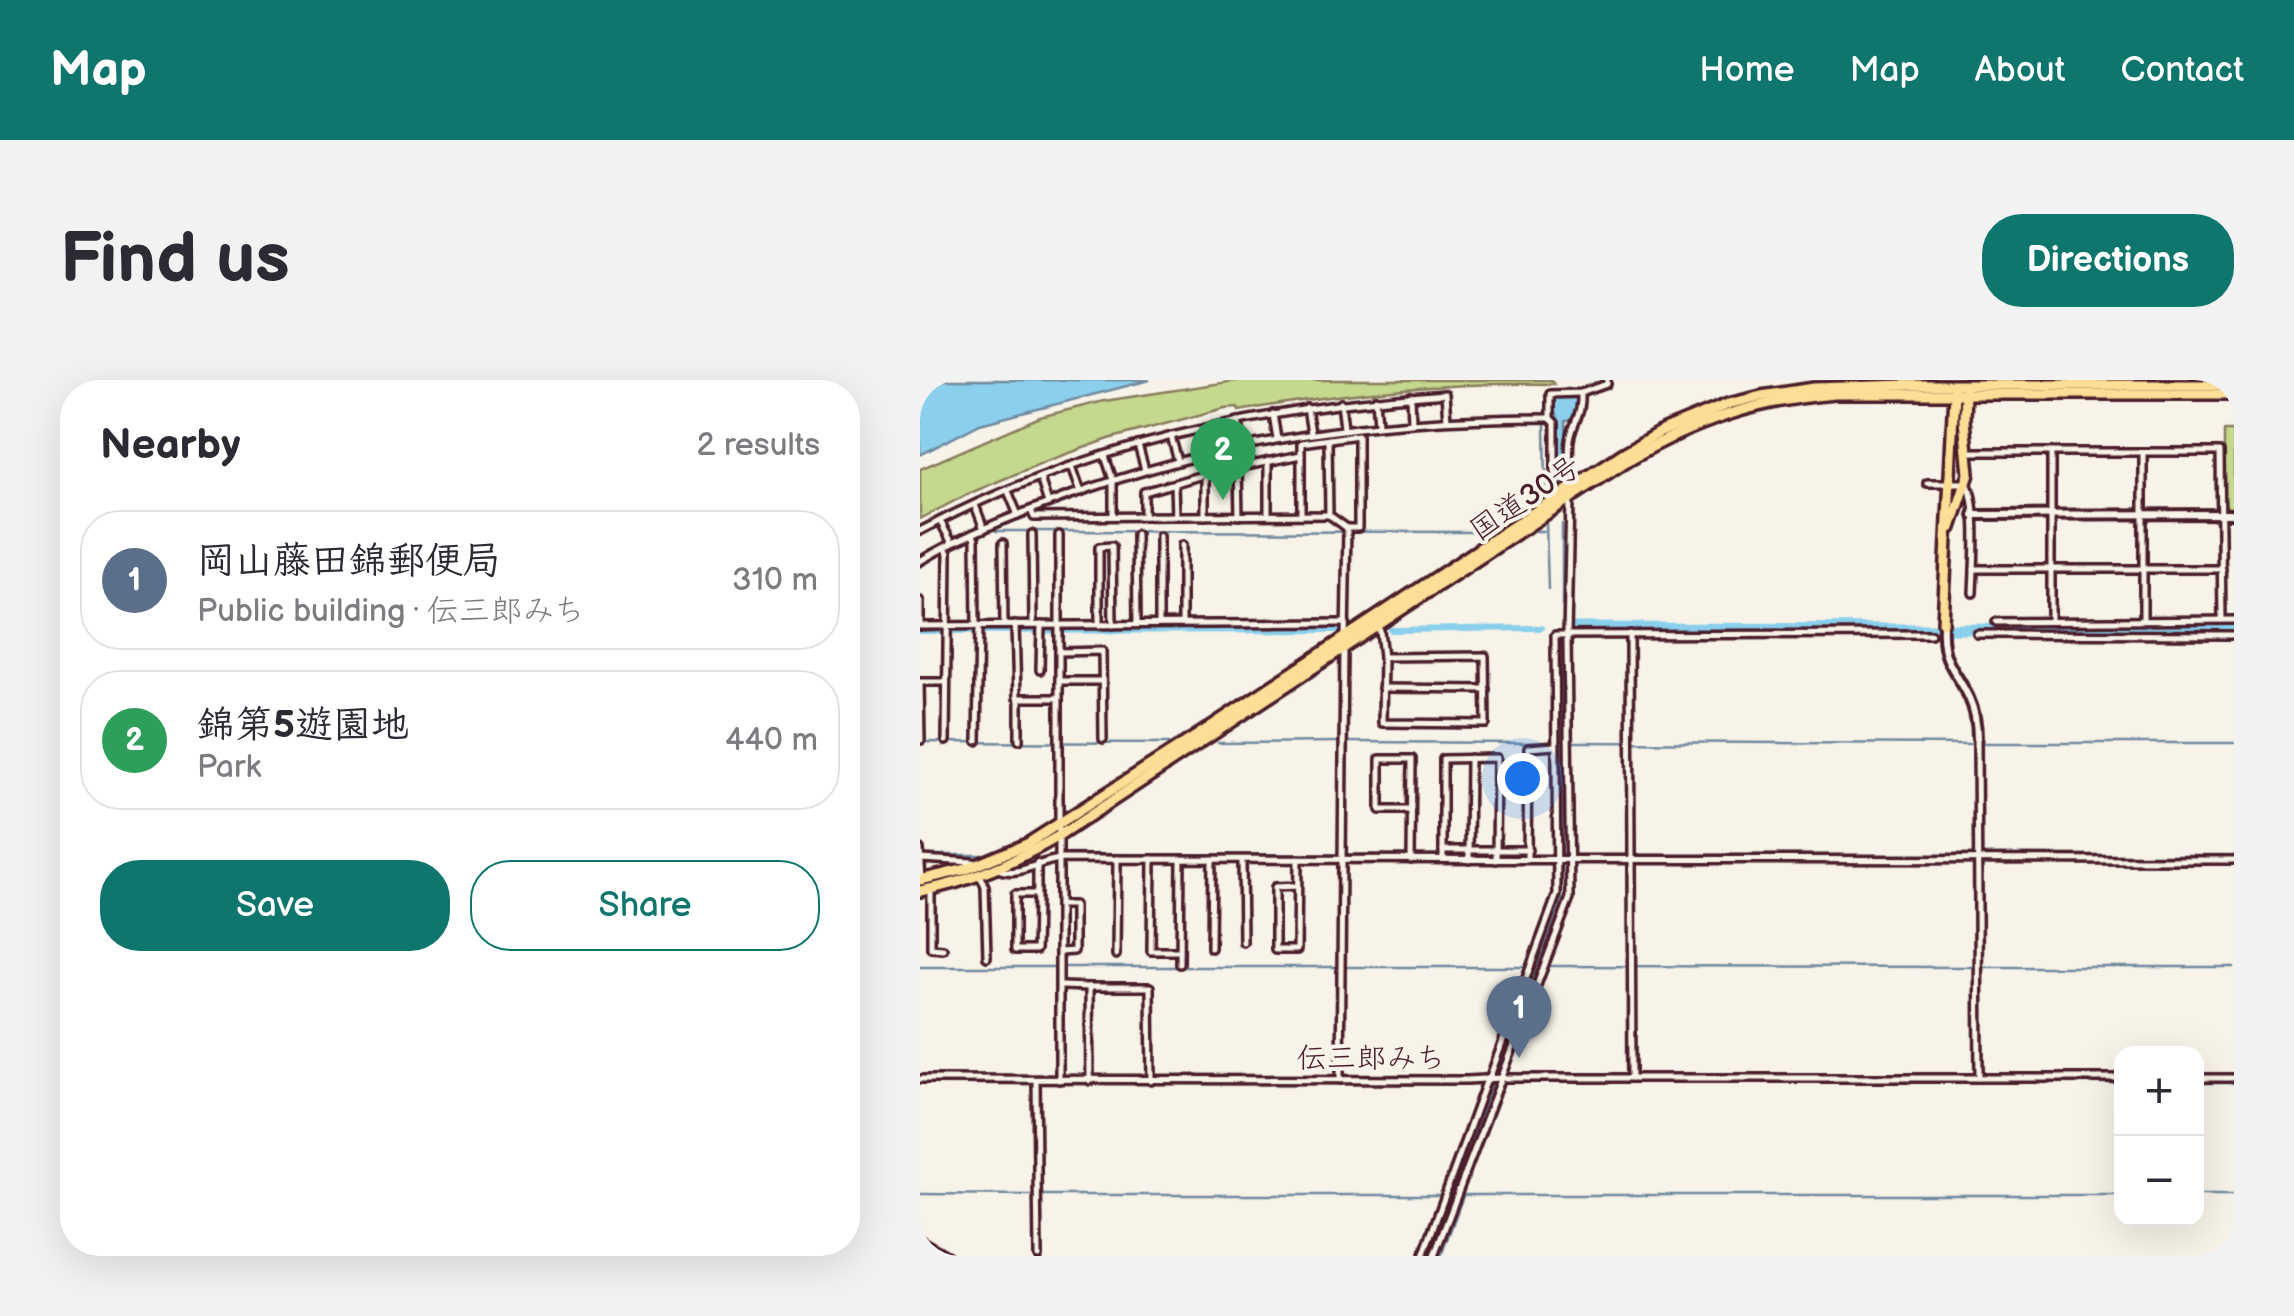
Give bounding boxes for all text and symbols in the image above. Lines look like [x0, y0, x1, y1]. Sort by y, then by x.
text: Map [50, 42, 146, 99]
text: Home [1699, 49, 1794, 92]
text: Map [1849, 49, 1920, 92]
text: About [1975, 49, 2066, 92]
text: Contact [2121, 49, 2244, 92]
button: Directions [1982, 214, 2234, 307]
text: Find us [60, 218, 290, 302]
pin: 2 [1190, 418, 1256, 500]
text: Nearby [100, 420, 240, 471]
text: 2 results [696, 426, 820, 465]
street label: 国道30号 [1463, 449, 1588, 549]
text: 岡山藤田錦郵便局 [197, 539, 501, 584]
text: 1 [128, 561, 141, 600]
text: 310 m [732, 561, 818, 600]
text: Public building · 伝三郎みち [197, 592, 585, 631]
text: 錦第5遊園地 [197, 703, 409, 748]
text: 2 [125, 721, 144, 760]
text: 440 m [725, 721, 818, 760]
text: Park [197, 748, 261, 787]
your location [1497, 753, 1548, 804]
button: Save [100, 860, 450, 951]
button: Share [470, 860, 820, 951]
pin: 1 [1486, 976, 1552, 1058]
street label: 伝三郎みち [1297, 1041, 1445, 1077]
map controls [2114, 1046, 2204, 1226]
button: + [2114, 1046, 2204, 1136]
button: − [2114, 1136, 2204, 1226]

